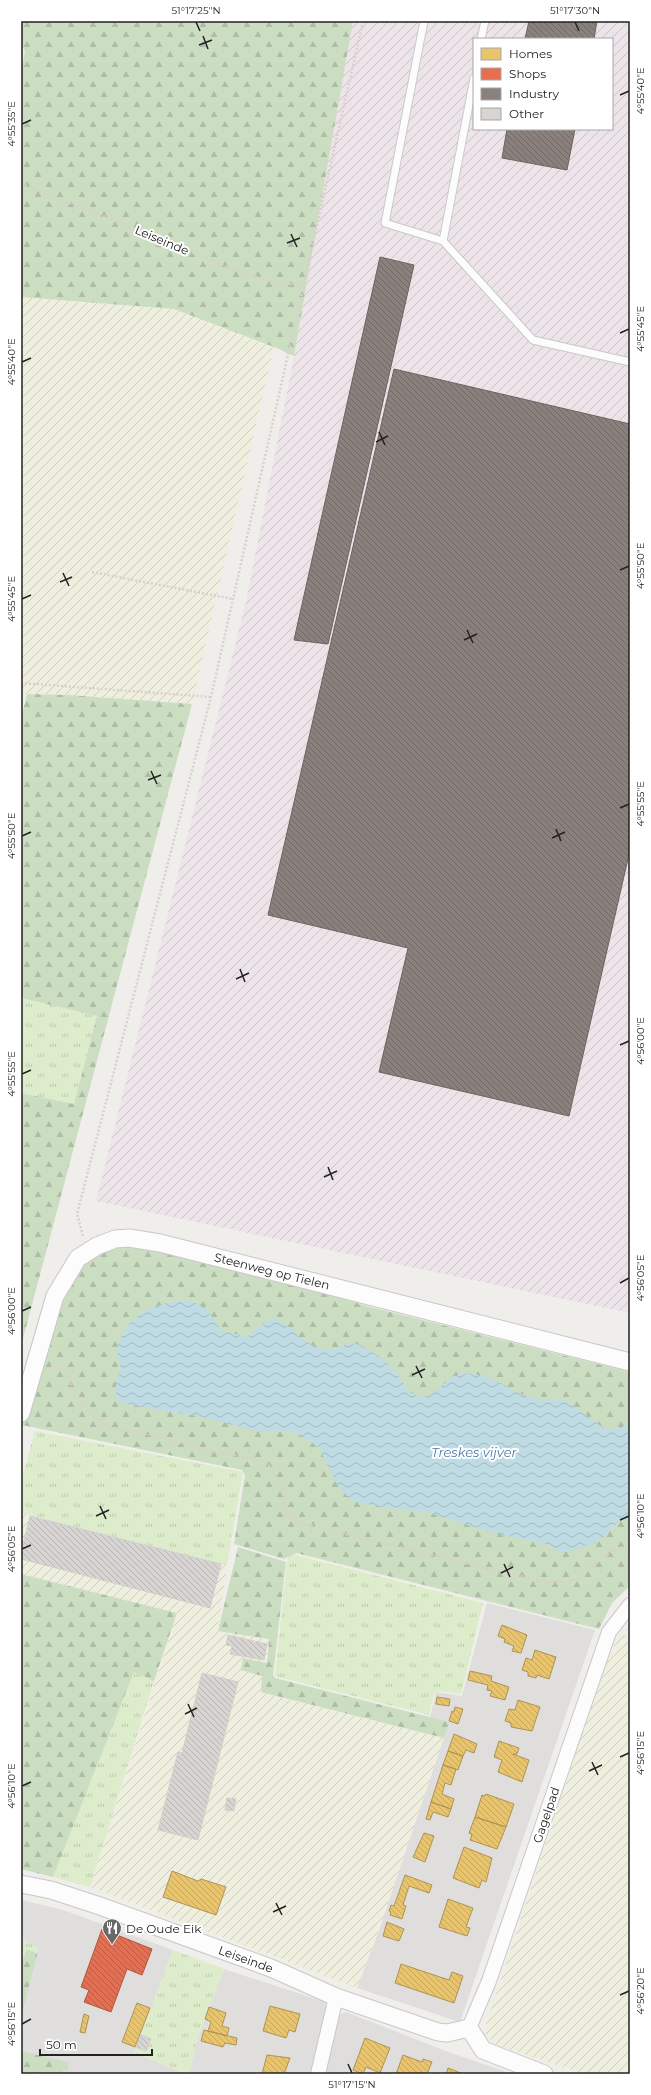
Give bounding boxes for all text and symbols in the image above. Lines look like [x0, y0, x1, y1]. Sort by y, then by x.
text: 51°17'25"N [171, 4, 221, 17]
text: 51°17'30"N [550, 4, 600, 17]
legend [473, 38, 613, 130]
text: Homes [509, 46, 552, 61]
text: Shops [509, 66, 546, 81]
text: 4°55'40"E [634, 67, 647, 115]
text: Industry [509, 86, 559, 101]
text: 4°55'35"E [5, 101, 18, 147]
text: Other [509, 106, 544, 121]
street label: Leiseinde [133, 222, 191, 258]
text: 4°55'45"E [634, 306, 647, 352]
text: 4°55'40"E [5, 338, 18, 386]
text: 4°55'50"E [634, 542, 647, 589]
text: 4°55'45"E [5, 576, 18, 622]
text: 4°55'55"E [634, 781, 647, 827]
text: 4°55'50"E [5, 812, 18, 859]
text: 4°56'00"E [634, 1017, 647, 1065]
text: 4°55'55"E [5, 1051, 18, 1097]
street label: Steenweg op Tielen [213, 1249, 331, 1293]
text: 4°56'05"E [634, 1254, 647, 1302]
text: 4°56'00"E [5, 1287, 18, 1335]
water label: Treskes vijver [431, 1444, 518, 1460]
text: 4°56'10"E [634, 1493, 647, 1539]
text: 4°56'05"E [5, 1525, 18, 1573]
text: 4°56'15"E [634, 1730, 647, 1775]
text: 4°56'10"E [5, 1763, 18, 1809]
street label: Gagelpad [529, 1785, 563, 1845]
restaurant icon: De Oude Eik [101, 1917, 123, 1945]
place label: De Oude Eik [126, 1921, 202, 1936]
street label: Leiseinde [217, 1942, 275, 1976]
text: 4°56'20"E [634, 1967, 647, 2015]
text: 4°56'15"E [5, 2001, 18, 2046]
scale bar [40, 2031, 152, 2057]
text: 50 m [46, 2037, 77, 2052]
text: 51°17'15"N [328, 2078, 376, 2091]

